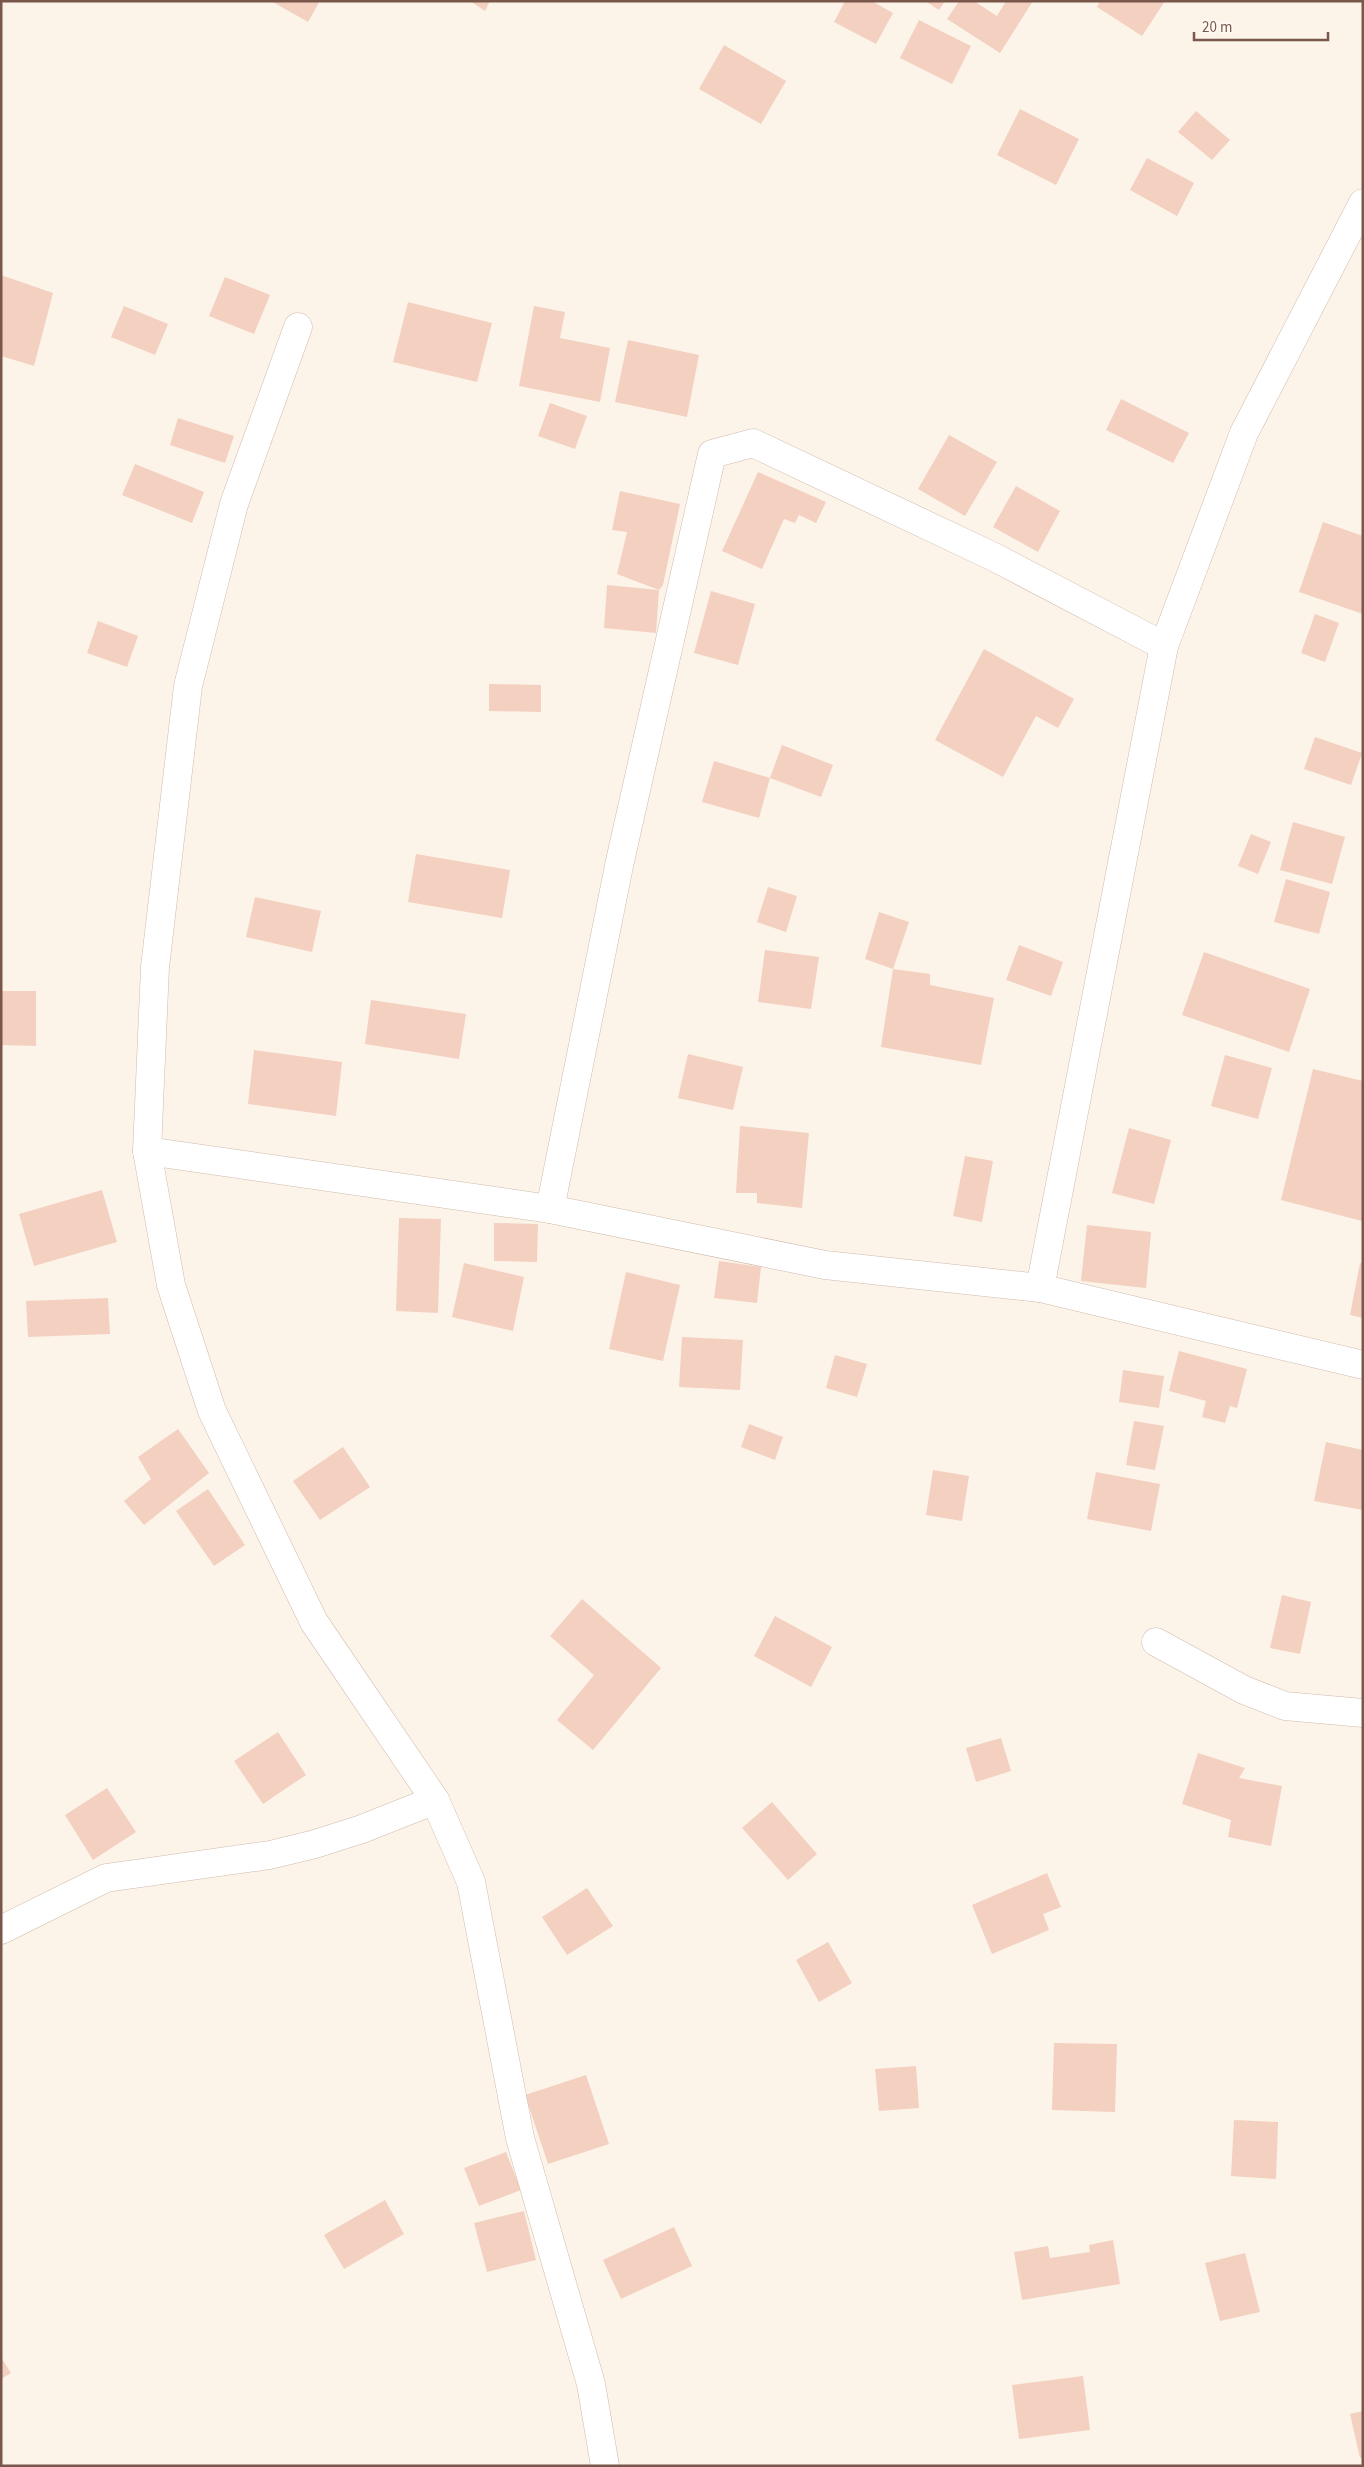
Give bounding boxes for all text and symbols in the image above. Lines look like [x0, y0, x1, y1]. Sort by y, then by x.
scale bar [1194, 10, 1328, 42]
text: 20 m [1202, 17, 1232, 38]

